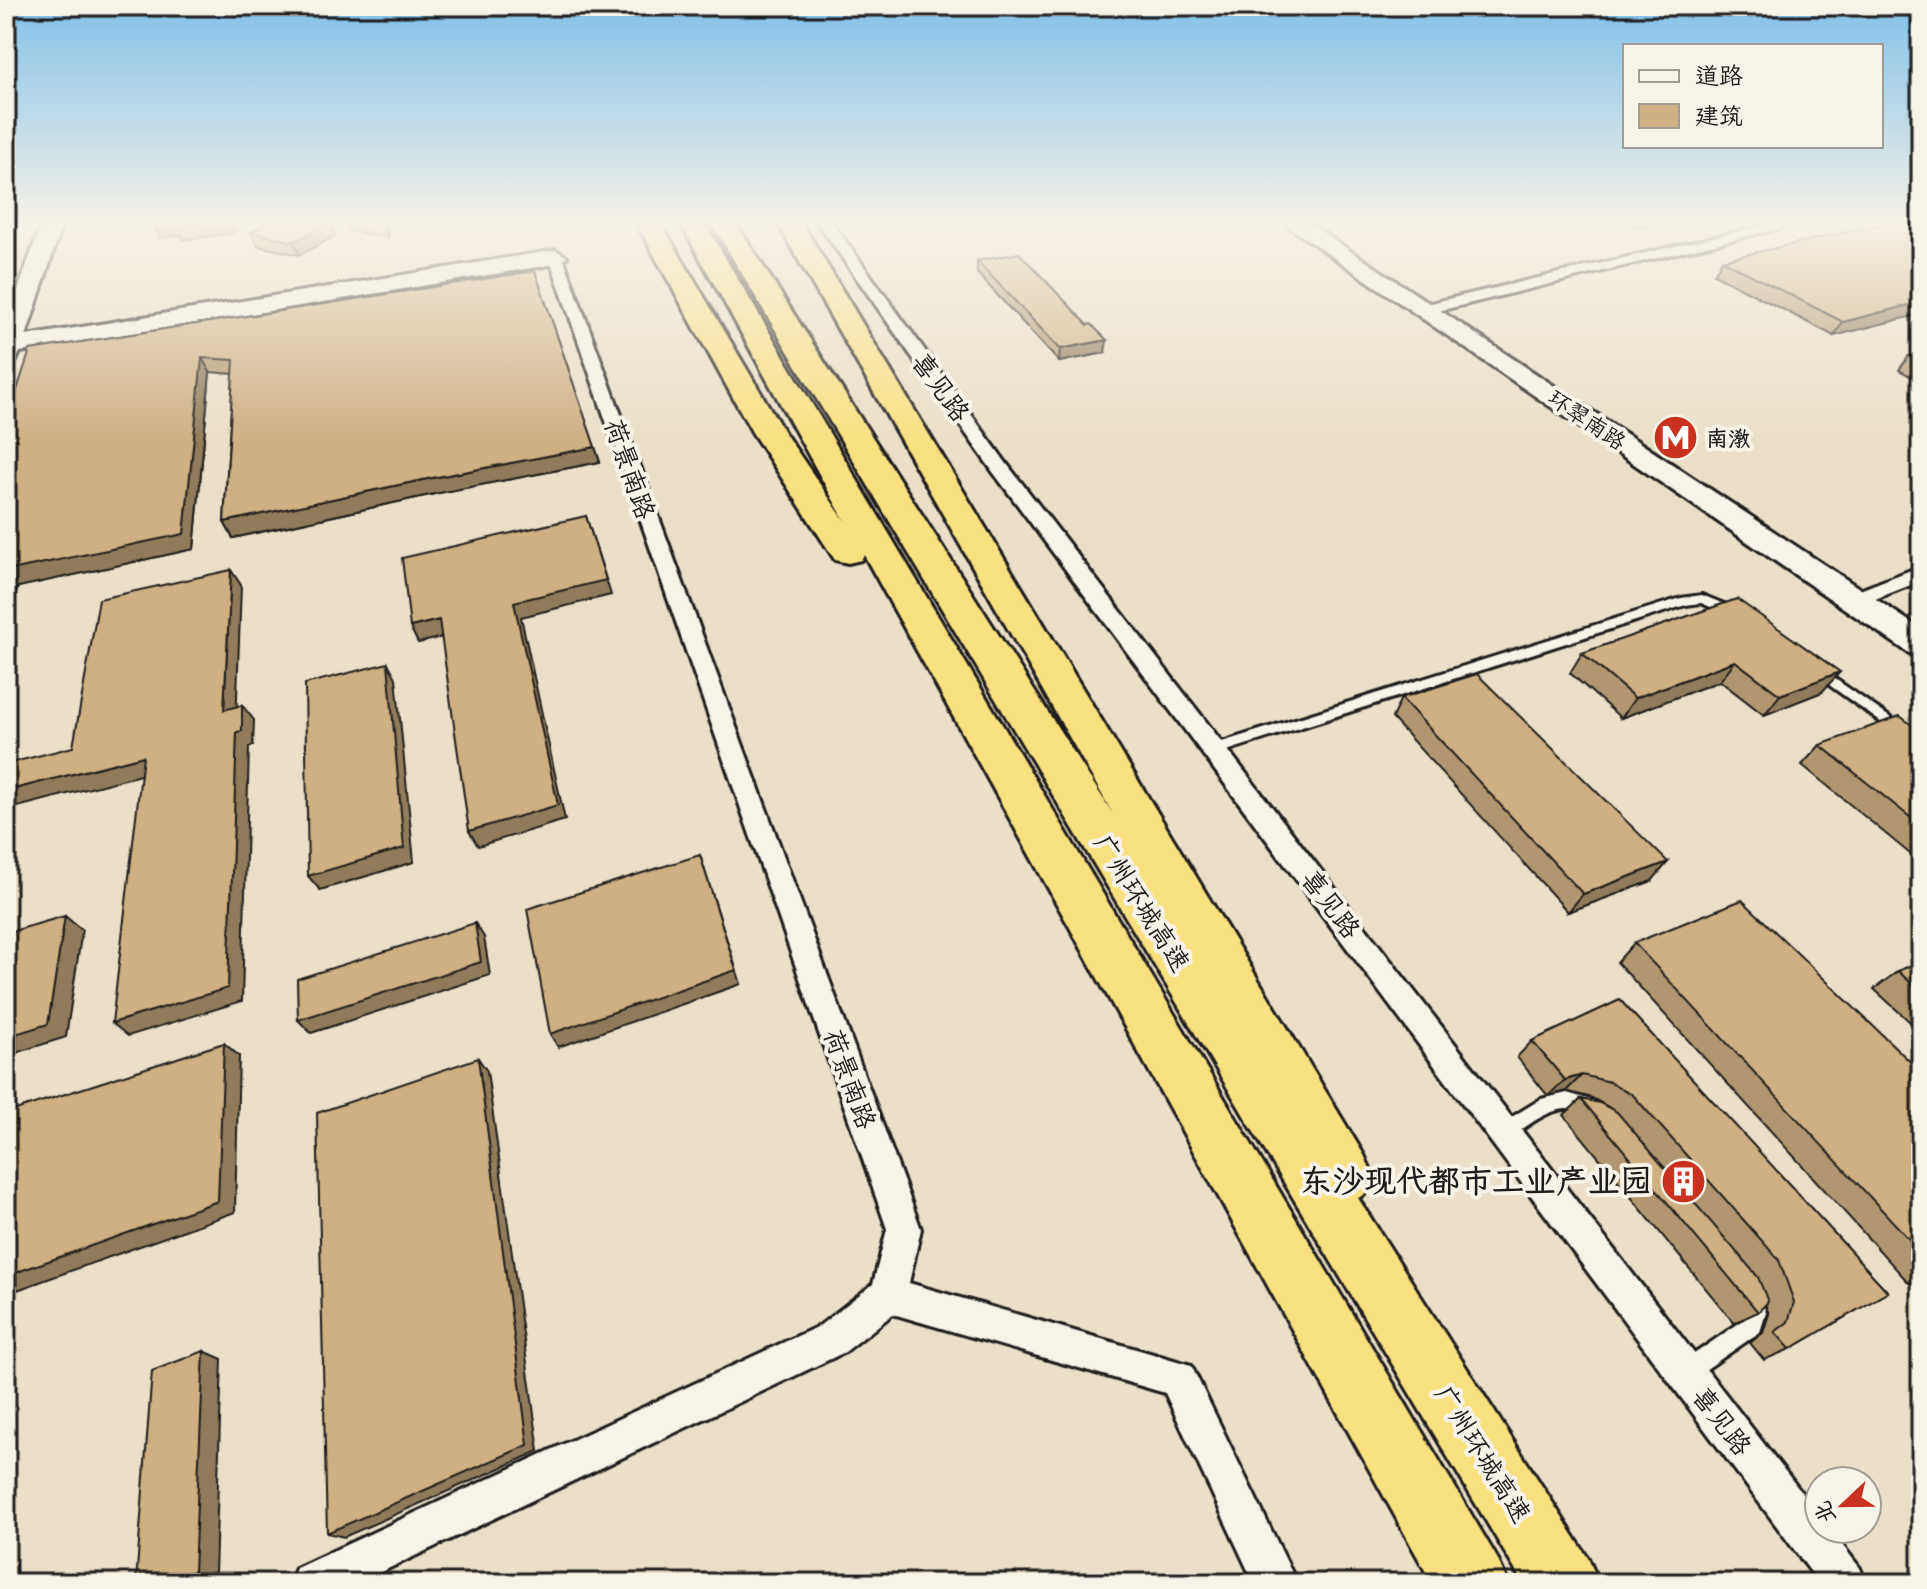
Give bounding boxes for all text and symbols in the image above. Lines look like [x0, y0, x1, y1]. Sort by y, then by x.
legend [1623, 44, 1883, 148]
text: 道路 [1695, 61, 1743, 90]
text: 建筑 [1695, 101, 1743, 130]
street label: 喜见路 [905, 346, 977, 428]
street label: 环翠南路 [1543, 384, 1631, 456]
metro station icon: 南漖 [1651, 414, 1699, 462]
street label: 荷景南路 [598, 415, 662, 523]
place label: 南漖 [1706, 425, 1750, 452]
street label: 广州环城高速 [1087, 828, 1197, 978]
street label: 喜见路 [1295, 863, 1367, 945]
street label: 荷景南路 [817, 1025, 883, 1133]
building icon: 东沙现代都市工业产业园 [1659, 1157, 1707, 1205]
place label: 东沙现代都市工业产业园 [1300, 1162, 1652, 1200]
street label: 广州环城高速 [1428, 1379, 1538, 1529]
street label: 喜见路 [1686, 1380, 1758, 1462]
north arrow [1803, 1465, 1883, 1545]
text: 北 [1808, 1497, 1842, 1528]

